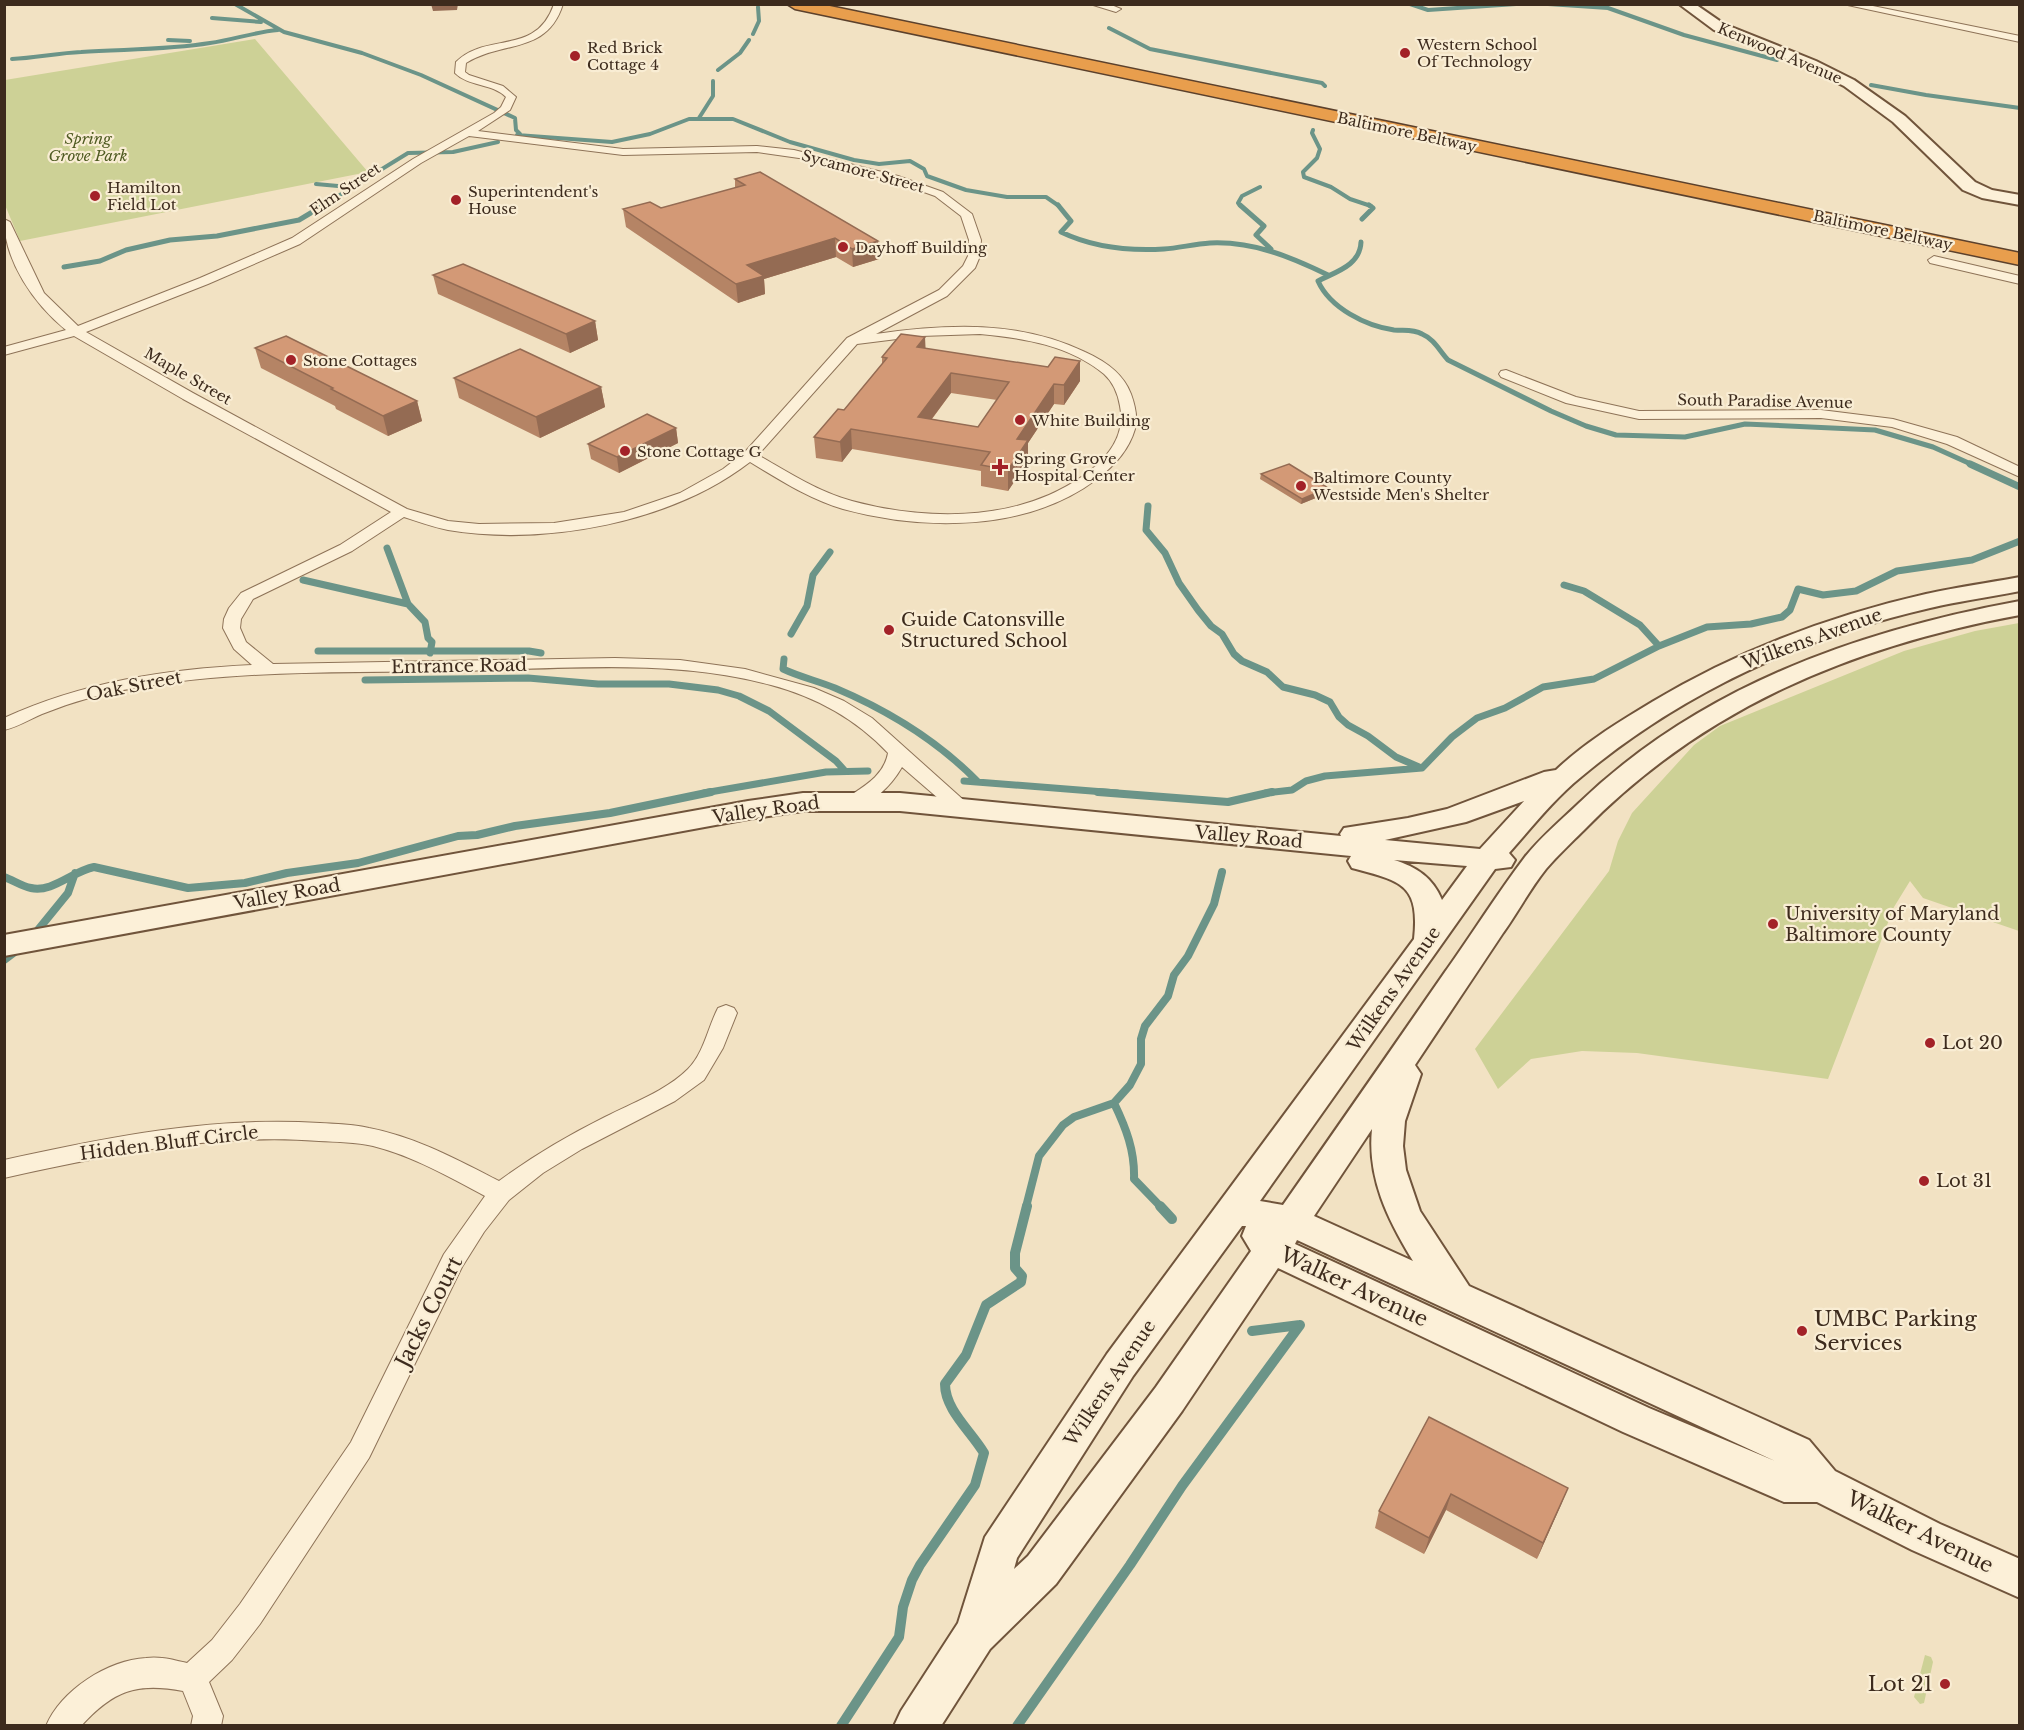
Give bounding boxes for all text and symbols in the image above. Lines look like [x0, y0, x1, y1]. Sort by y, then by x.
street label: Kenwood Avenue [1715, 18, 1845, 88]
place label: Western School Of Technology [1416, 35, 1538, 71]
place label: Red Brick Cottage 4 [587, 38, 664, 74]
marker: Western School Of Technology [1398, 46, 1412, 60]
marker: Red Brick Cottage 4 [568, 49, 582, 63]
street label: Baltimore Beltway [1336, 108, 1479, 156]
park label: Spring Grove Park [48, 129, 128, 165]
street label: Sycamore Street [800, 146, 927, 197]
street label: Elm Street [306, 158, 384, 220]
place label: Hamilton Field Lot [107, 178, 181, 214]
place label: Superintendent's House [468, 182, 598, 218]
marker: Hamilton Field Lot [88, 189, 102, 203]
marker: Superintendent's House [449, 193, 463, 207]
street label: Baltimore Beltway [1812, 206, 1955, 254]
place label: Dayhoff Building [855, 238, 988, 257]
marker: Dayhoff Building [836, 240, 850, 254]
street label: Maple Street [141, 343, 235, 409]
place label: Stone Cottages [303, 351, 417, 370]
marker: Stone Cottages [284, 353, 298, 367]
street label: South Paradise Avenue [1677, 390, 1853, 412]
place label: White Building [1031, 411, 1151, 430]
marker: White Building [1013, 413, 1027, 427]
place label: Stone Cottage G [637, 442, 762, 461]
marker: Stone Cottage G [618, 444, 632, 458]
place label: Spring Grove Hospital Center [1014, 449, 1136, 485]
marker: Spring Grove Hospital Center [991, 458, 1009, 476]
place label: Baltimore County Westside Men's Shelter [1312, 468, 1490, 504]
marker: Baltimore County Westside Men's Shelter [1294, 479, 1308, 493]
street label: Wilkens Avenue [1738, 603, 1885, 675]
place label: Guide Catonsville Structured School [901, 609, 1068, 652]
marker: Guide Catonsville Structured School [882, 623, 896, 637]
street label: Entrance Road [391, 654, 527, 678]
street label: Oak Street [84, 666, 184, 706]
street label: Valley Road [710, 792, 821, 829]
street label: Valley Road [1193, 821, 1304, 853]
street label: Valley Road [231, 874, 342, 914]
place label: University of Maryland Baltimore County [1785, 903, 1999, 946]
marker: University of Maryland Baltimore County [1766, 917, 1780, 931]
street label: Wilkens Avenue [1342, 922, 1445, 1056]
place label: Lot 20 [1942, 1032, 2003, 1054]
marker: Lot 20 [1923, 1036, 1937, 1050]
street label: Hidden Bluff Circle [78, 1121, 260, 1165]
place label: Lot 31 [1936, 1170, 1992, 1192]
marker: Lot 31 [1917, 1174, 1931, 1188]
street label: Walker Avenue [1275, 1241, 1432, 1333]
street label: Jacks Court [388, 1252, 468, 1375]
place label: UMBC Parking Services [1814, 1306, 1977, 1356]
street label: Wilkens Avenue [1059, 1316, 1160, 1451]
marker: UMBC Parking Services [1795, 1324, 1809, 1338]
street label: Walker Avenue [1841, 1485, 1998, 1579]
place label: Lot 21 [1868, 1671, 1933, 1697]
marker: Lot 21 [1938, 1677, 1952, 1691]

